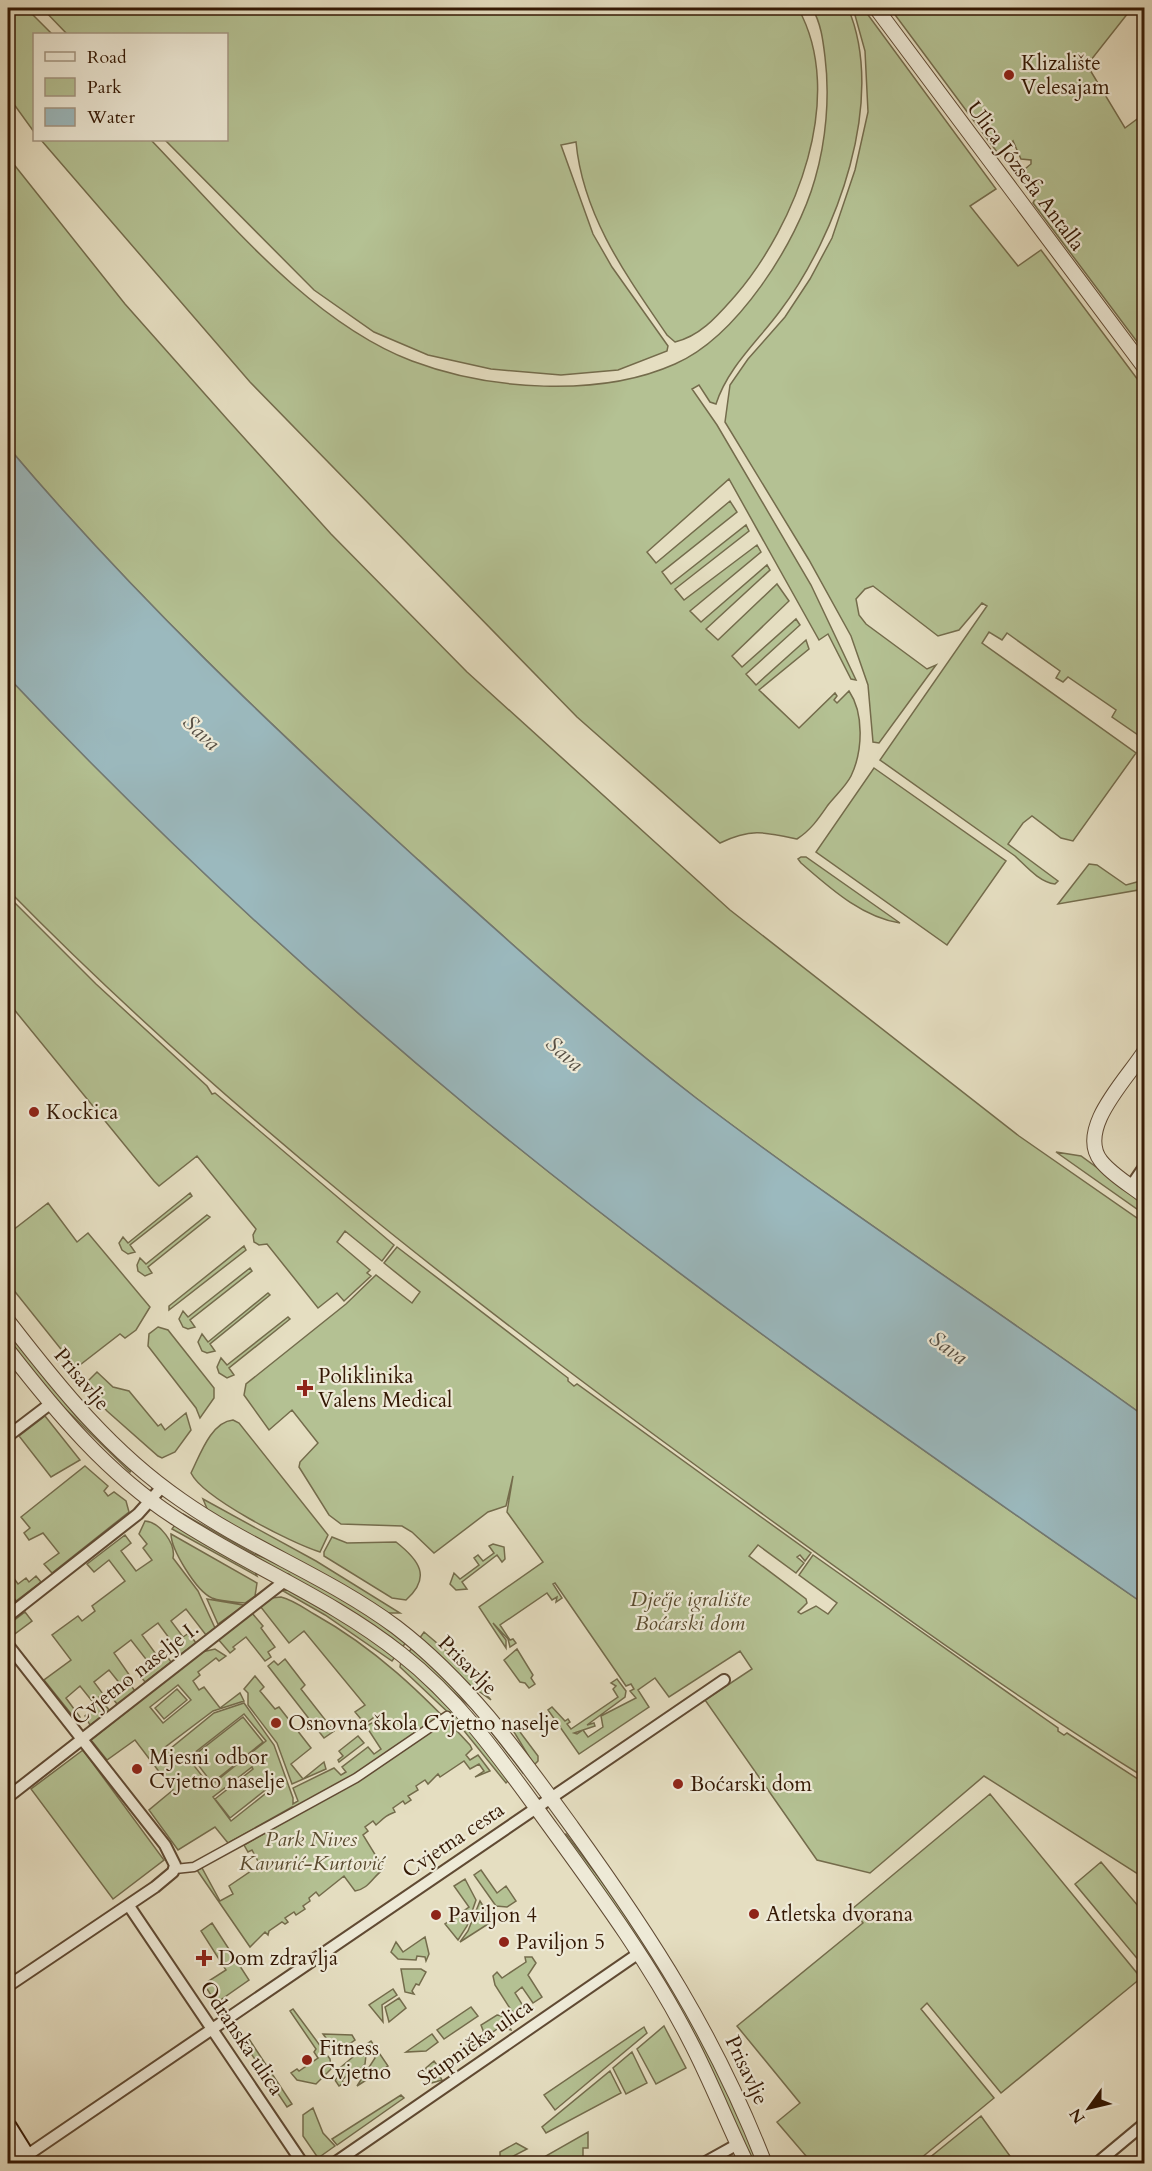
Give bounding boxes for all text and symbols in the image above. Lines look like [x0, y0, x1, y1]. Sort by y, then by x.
legend [33, 33, 228, 141]
text: Road [87, 45, 127, 70]
place label: Klizalište Velesajam [1021, 49, 1110, 102]
marker: Klizalište Velesajam [1002, 68, 1016, 82]
text: Park [87, 75, 122, 100]
street label: Ulica Józsefa Antalla [960, 95, 1092, 257]
text: Water [86, 105, 136, 130]
water label: Sava [176, 708, 227, 758]
water label: Sava [539, 1029, 590, 1079]
place label: Kockica [46, 1098, 118, 1127]
marker: Kockica [27, 1105, 41, 1119]
water label: Sava [923, 1324, 974, 1372]
street label: Prisavlje [47, 1342, 116, 1417]
place label: Poliklinika Valens Medical [318, 1362, 452, 1415]
marker: Poliklinika Valens Medical [296, 1379, 314, 1397]
park label: Dječje igralište Boćarski dom [630, 1585, 751, 1638]
street label: Cvjetno naselje I. [66, 1614, 205, 1732]
street label: Prisavlje [431, 1629, 504, 1702]
place label: Osnovna škola Cvjetno naselje [288, 1709, 559, 1738]
marker: Osnovna škola Cvjetno naselje [269, 1716, 283, 1730]
place label: Mjesni odbor Cvjetno naselje [149, 1743, 285, 1796]
marker: Mjesni odbor Cvjetno naselje [130, 1762, 144, 1776]
place label: Boćarski dom [690, 1770, 812, 1799]
marker: Boćarski dom [671, 1777, 685, 1791]
street label: Cvjetna cesta [397, 1796, 510, 1885]
park label: Park Nives Kavurić-Kurtović [239, 1825, 387, 1878]
place label: Atletska dvorana [766, 1900, 913, 1929]
place label: Paviljon 4 [448, 1901, 537, 1930]
marker: Atletska dvorana [747, 1907, 761, 1921]
marker: Paviljon 4 [429, 1908, 443, 1922]
place label: Paviljon 5 [516, 1928, 605, 1957]
marker: Paviljon 5 [497, 1935, 511, 1949]
place label: Dom zdravlja [218, 1944, 338, 1973]
marker: Dom zdravlja [195, 1949, 213, 1967]
street label: Odranska ulica [193, 1975, 291, 2101]
street label: Stupnička ulica [412, 1992, 539, 2093]
street label: Prisavlje [718, 2031, 775, 2110]
place label: Fitness Cvjetno [319, 2034, 391, 2087]
marker: Fitness Cvjetno [300, 2053, 314, 2067]
north arrow [1059, 2078, 1119, 2138]
text: N [1064, 2104, 1090, 2128]

